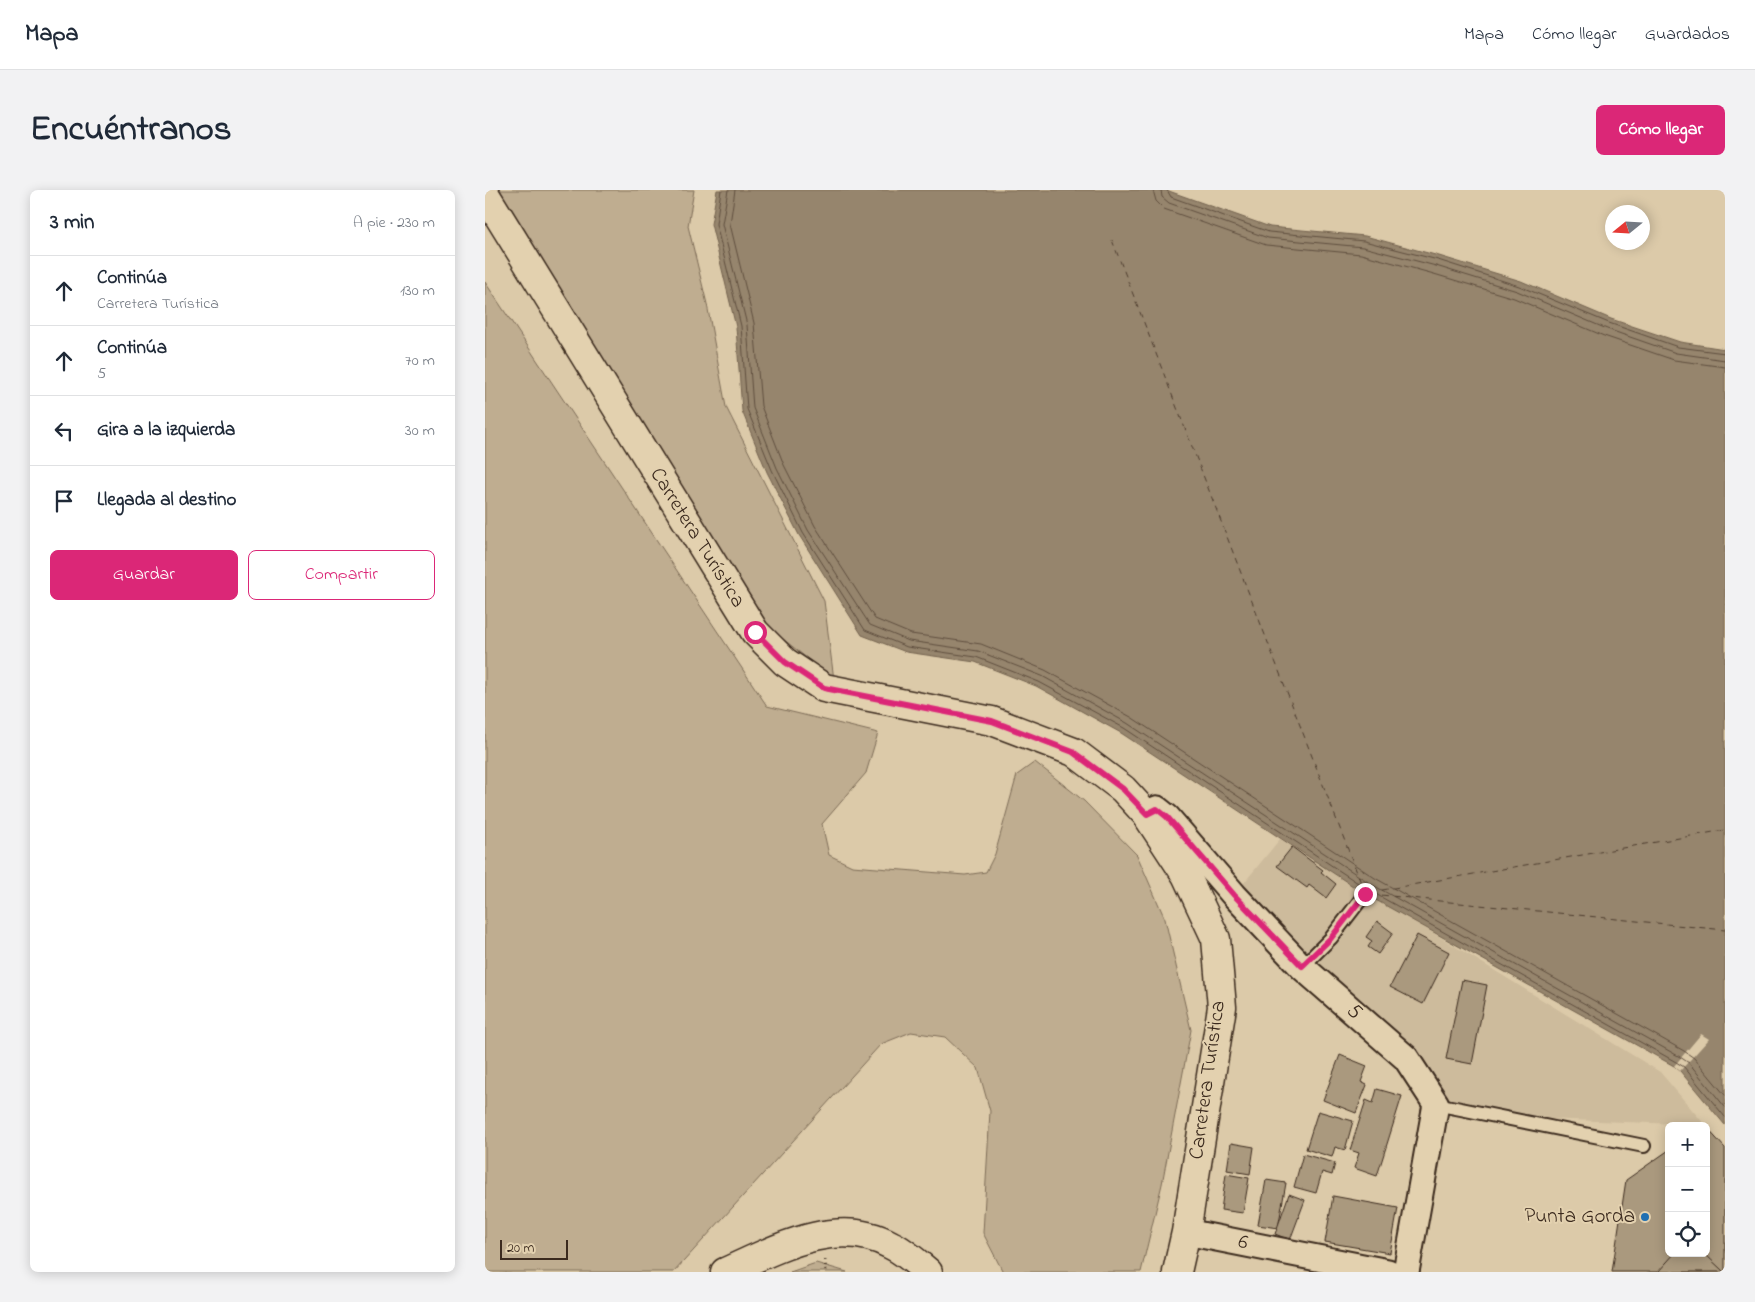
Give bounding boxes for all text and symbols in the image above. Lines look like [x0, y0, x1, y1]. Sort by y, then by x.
text: Mapa [25, 17, 79, 52]
text: Mapa [1464, 22, 1504, 48]
text: Cómo llegar [1532, 22, 1617, 48]
text: Guardados [1645, 22, 1730, 48]
text: Encuéntranos [30, 105, 232, 156]
button: Cómo llegar [1596, 105, 1725, 155]
north arrow [1605, 205, 1650, 250]
text: 3 min [50, 208, 94, 238]
text: A pie · 230 m [353, 211, 435, 235]
text: Continúa [97, 265, 167, 292]
icon: ahead [50, 277, 78, 305]
text: 130 m [400, 279, 435, 303]
text: Carretera Turística [97, 292, 219, 316]
text: Continúa [97, 335, 167, 362]
icon: ahead [50, 347, 78, 375]
text: 70 m [405, 349, 435, 373]
text: 5 [97, 362, 106, 386]
icon: left [50, 417, 78, 445]
text: Gira a la izquierda [97, 417, 235, 444]
text: 30 m [405, 419, 435, 443]
street label: Carretera Turística [642, 462, 752, 614]
icon: arrive [50, 487, 78, 515]
text: Llegada al destino [97, 487, 236, 514]
button: Guardar [50, 550, 238, 600]
button: Compartir [248, 550, 435, 600]
route start [744, 621, 767, 644]
route end [1354, 883, 1377, 906]
street label: 5 [1339, 997, 1369, 1027]
street label: Carretera Turística [1182, 999, 1234, 1161]
map controls [1665, 1122, 1710, 1257]
button: + [1665, 1122, 1710, 1167]
button: − [1665, 1167, 1710, 1212]
place label: Punta Gorda [1524, 1202, 1635, 1232]
marker: Punta Gorda [1639, 1211, 1651, 1223]
button: locate [1665, 1212, 1710, 1257]
street label: 6 [1236, 1227, 1250, 1259]
scale bar [500, 1237, 567, 1260]
text: 20 m [507, 1238, 534, 1259]

